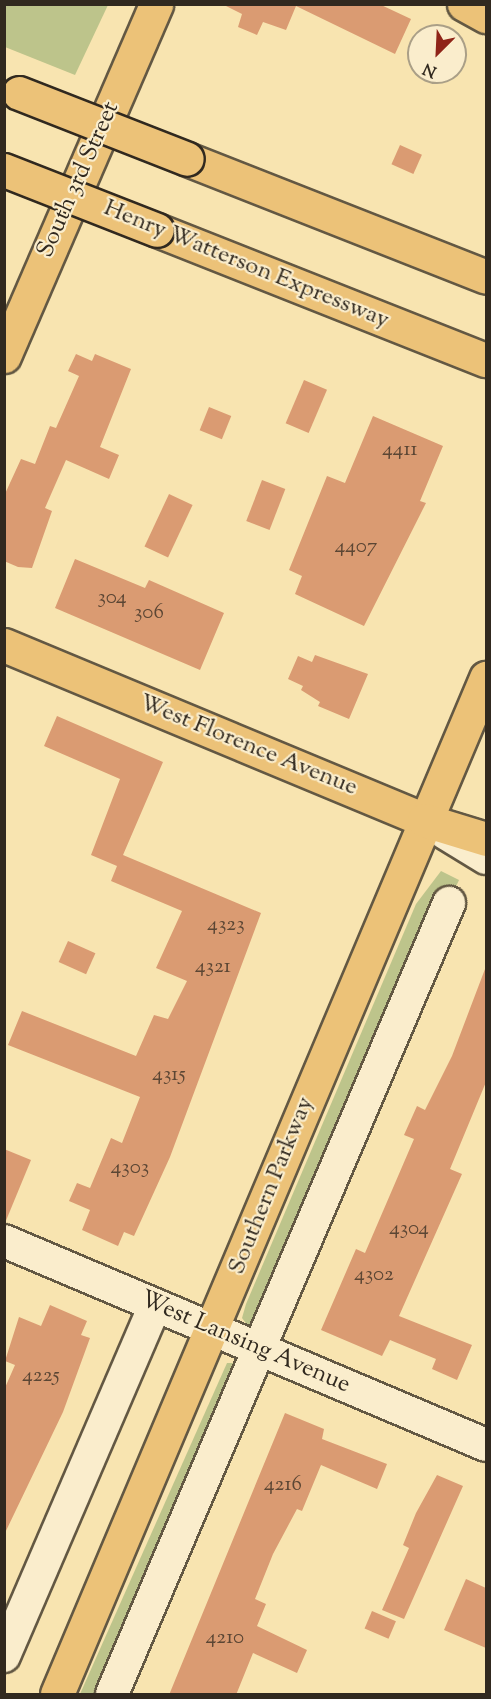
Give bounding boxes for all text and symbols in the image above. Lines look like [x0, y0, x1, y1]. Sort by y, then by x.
north arrow [407, 24, 467, 84]
text: N [420, 56, 441, 82]
street label: South 3rd Street [32, 98, 126, 262]
street label: Henry Watterson Expressway [99, 195, 393, 335]
house number: 4411 [382, 437, 418, 463]
house number: 4407 [335, 534, 377, 560]
house number: 304 [98, 585, 126, 611]
house number: 306 [134, 600, 164, 626]
street label: West Florence Avenue [135, 689, 361, 803]
house number: 4323 [207, 912, 245, 938]
house number: 4321 [195, 954, 231, 980]
house number: 4315 [152, 1062, 186, 1088]
street label: Southern Parkway [223, 1093, 321, 1279]
house number: 4303 [111, 1155, 149, 1181]
house number: 4304 [389, 1216, 429, 1242]
house number: 4302 [354, 1262, 394, 1288]
street label: West Lansing Avenue [136, 1286, 354, 1400]
house number: 4225 [22, 1363, 60, 1389]
house number: 4216 [264, 1472, 302, 1498]
house number: 4210 [206, 1625, 244, 1651]

